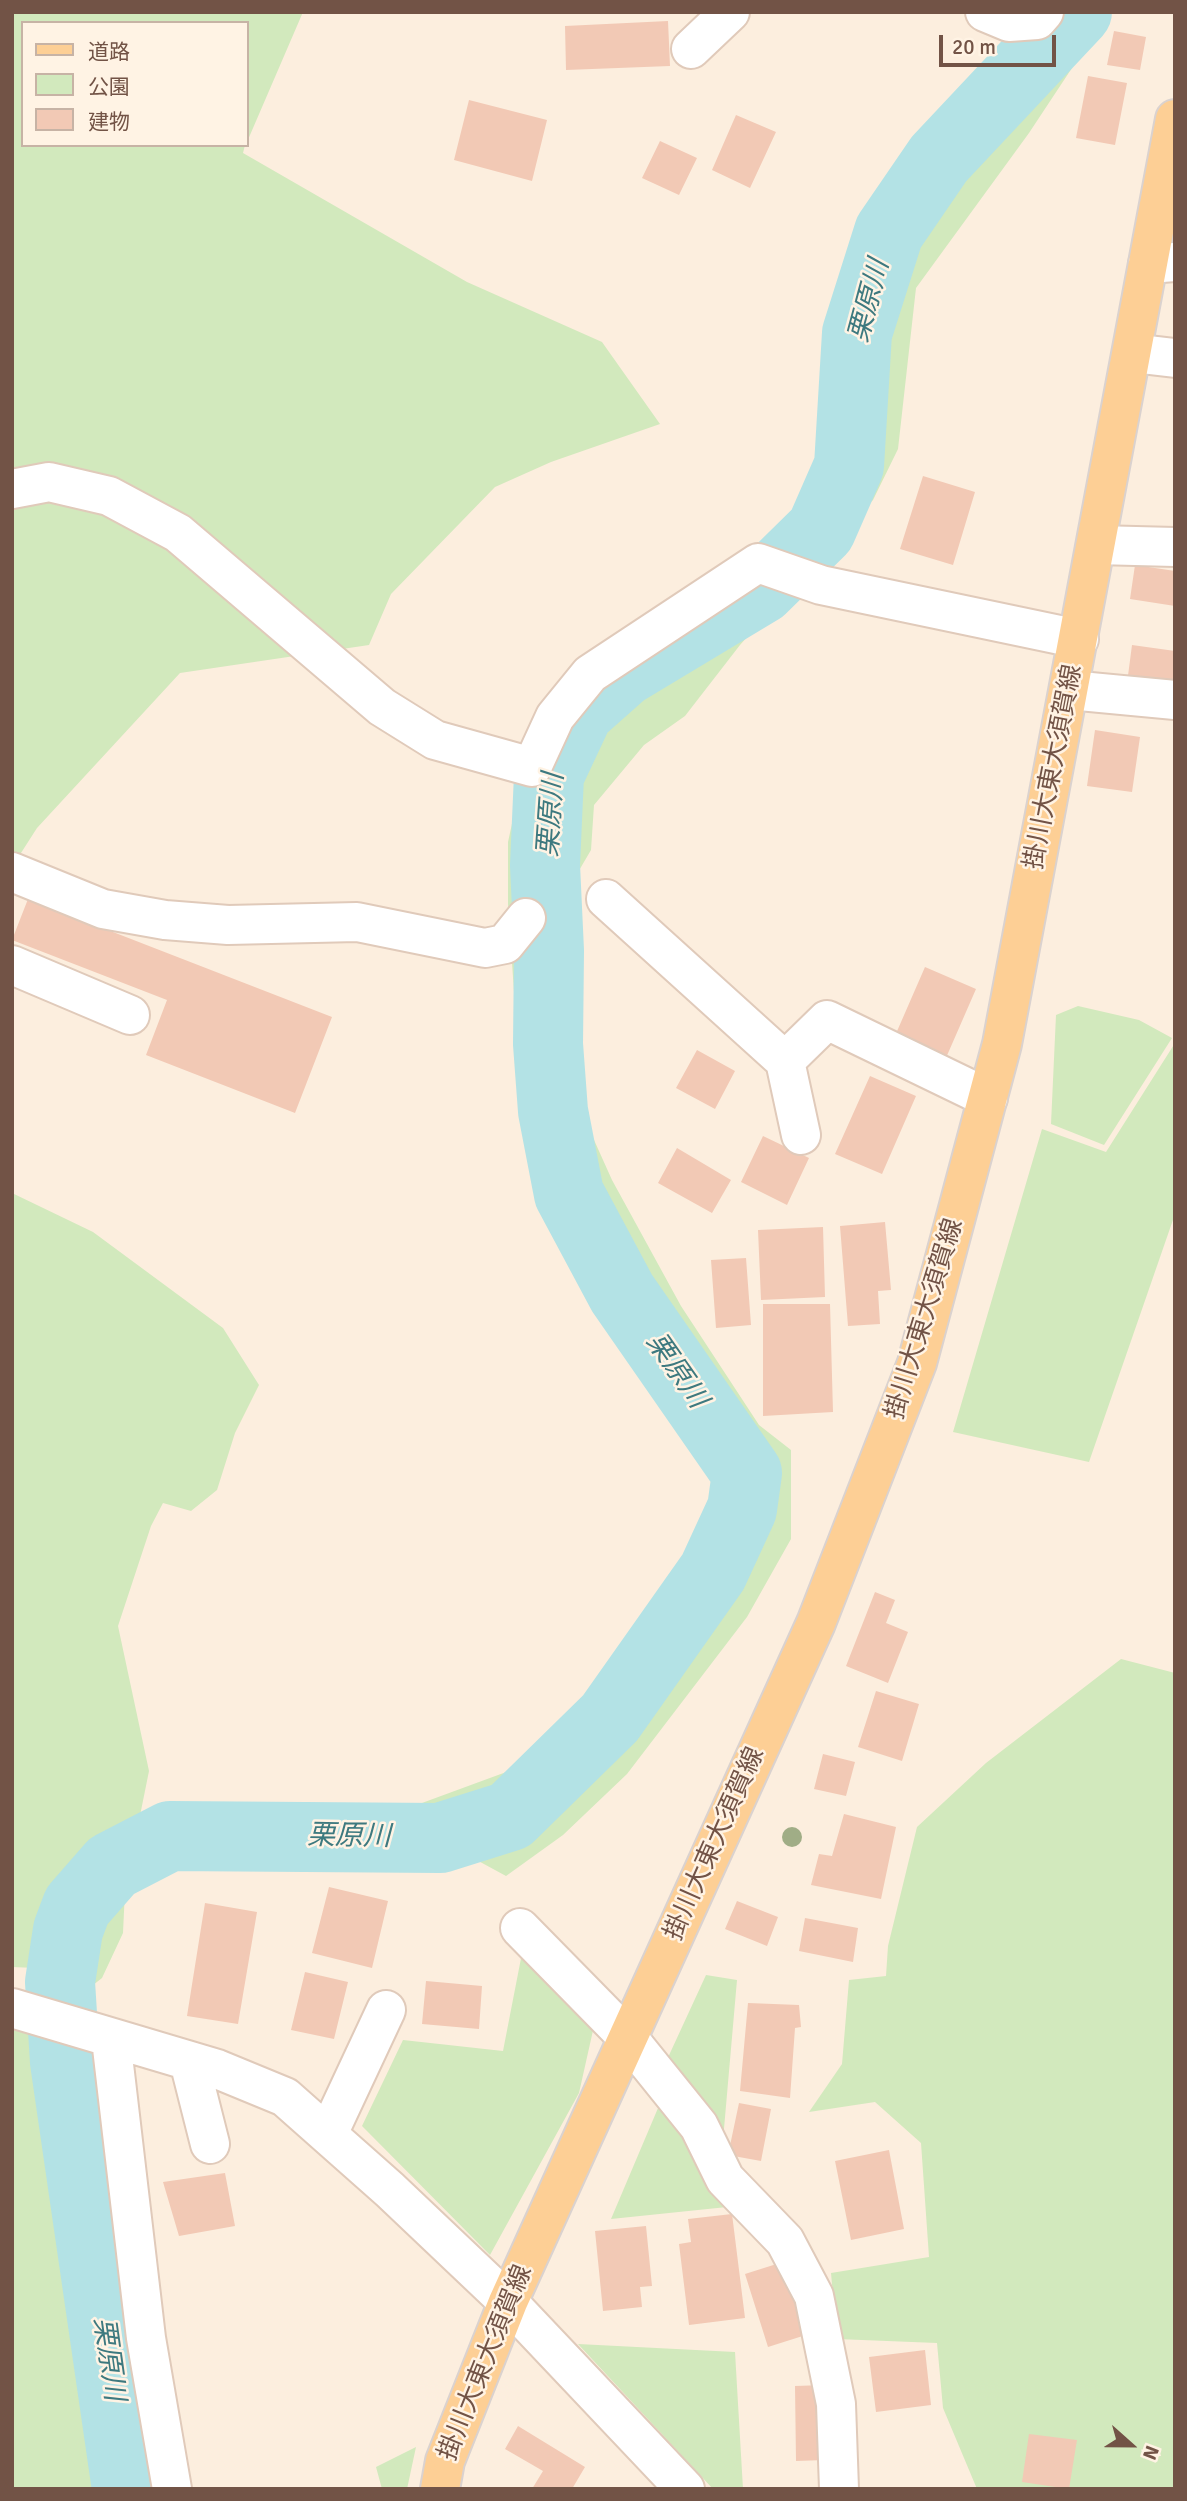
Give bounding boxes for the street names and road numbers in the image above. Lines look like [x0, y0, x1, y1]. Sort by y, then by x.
street label: 掛川大東大須賀線 [1019, 662, 1089, 872]
street label: 掛川大東大須賀線 [880, 1215, 970, 1423]
street label: 掛川大東大須賀線 [658, 1743, 772, 1945]
street label: 掛川大東大須賀線 [433, 2261, 539, 2465]

